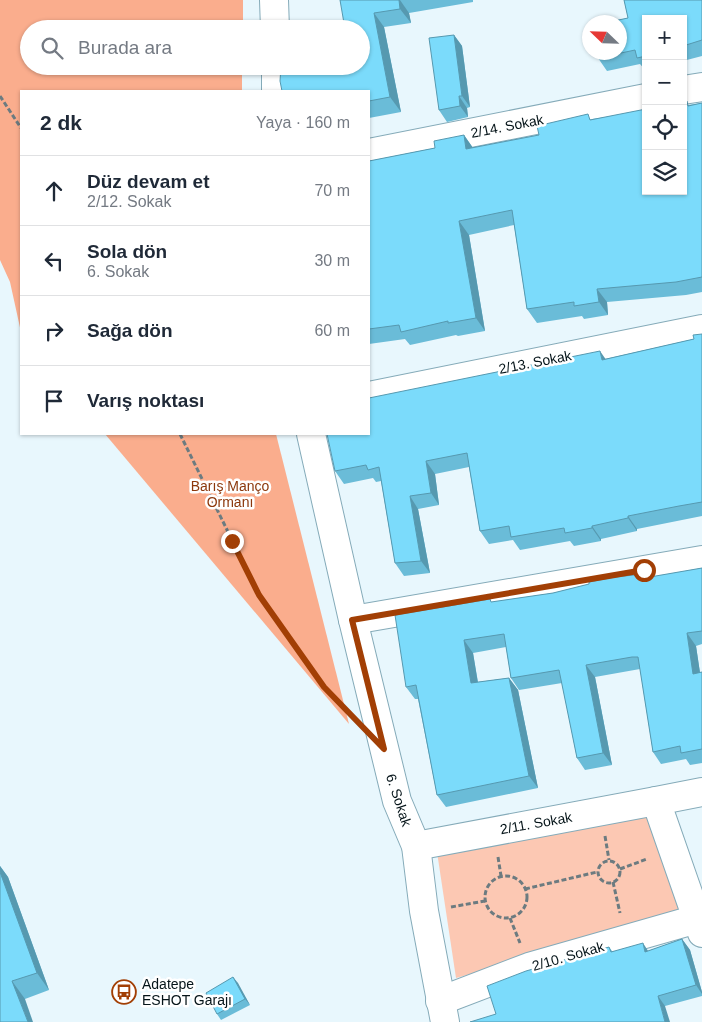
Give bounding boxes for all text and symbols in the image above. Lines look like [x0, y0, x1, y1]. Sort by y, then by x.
north arrow [582, 15, 627, 60]
map controls [642, 15, 687, 195]
button: + [642, 15, 687, 60]
search box [20, 20, 370, 75]
icon: search [38, 34, 66, 62]
text: Burada ara [78, 37, 172, 58]
button: − [642, 60, 687, 105]
button: locate [642, 105, 687, 150]
text: 2 dk [40, 111, 82, 134]
street label: 2/14. Sokak [469, 111, 546, 141]
text: Yaya · 160 m [256, 114, 350, 131]
button: layers [642, 150, 687, 195]
text: Düz devam et [87, 171, 209, 192]
icon: ahead [40, 177, 68, 205]
text: 70 m [314, 182, 350, 199]
text: 2/12. Sokak [87, 193, 172, 210]
text: Sola dön [87, 241, 167, 262]
icon: left [40, 247, 68, 275]
text: 30 m [314, 252, 350, 269]
text: 6. Sokak [87, 263, 149, 280]
icon: right [40, 317, 68, 345]
text: Sağa dön [87, 320, 173, 341]
text: 60 m [314, 322, 350, 339]
street label: 2/13. Sokak [497, 347, 574, 377]
icon: arrive [40, 387, 68, 415]
text: Varış noktası [87, 390, 204, 411]
park label: Barış Manço Ormanı [191, 478, 270, 510]
route end [221, 530, 244, 553]
route start [633, 559, 656, 582]
street label: 6. Sokak [383, 772, 415, 829]
street label: 2/11. Sokak [499, 809, 574, 837]
street label: 2/10. Sokak [530, 938, 607, 974]
place label: Adatepe ESHOT Garajı [142, 976, 232, 1008]
bus stop icon: Adatepe ESHOT Garajı [111, 979, 137, 1005]

